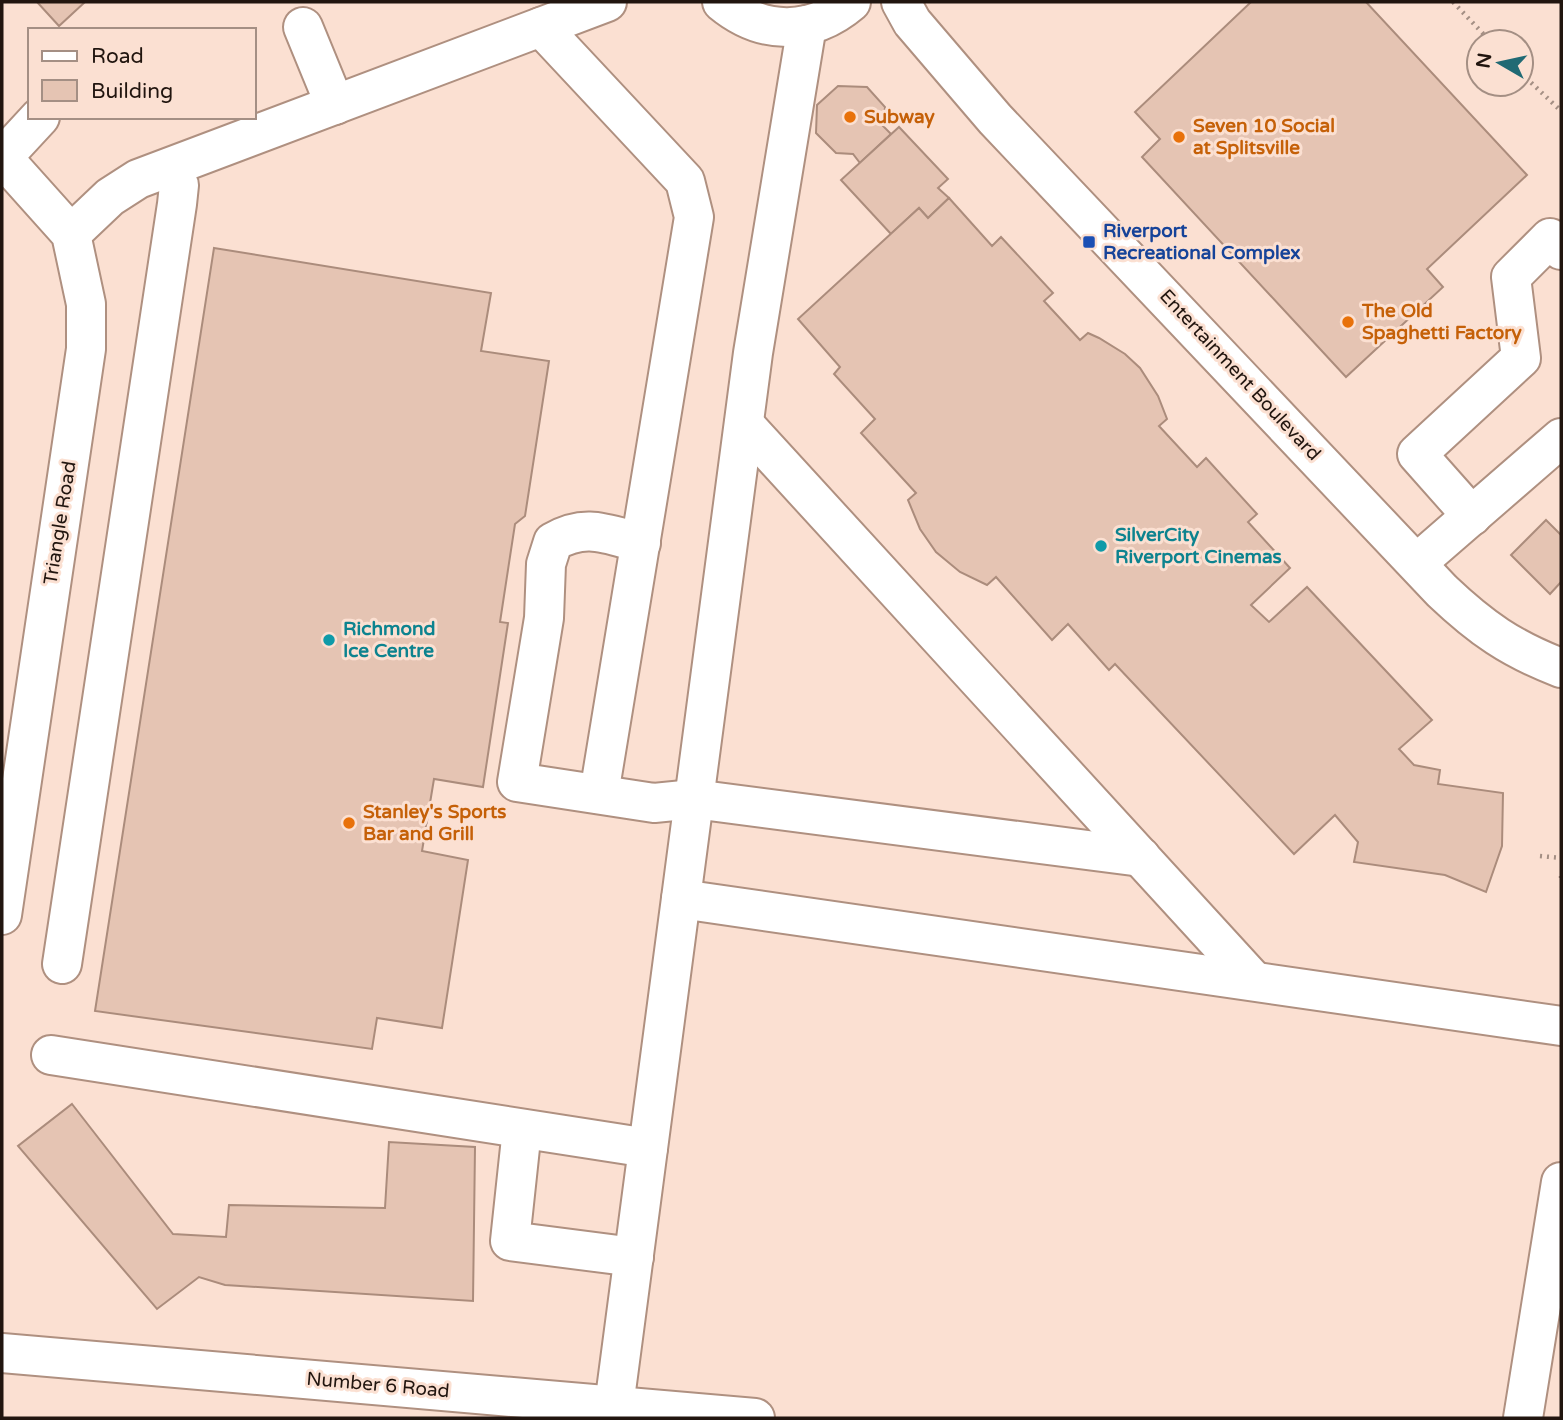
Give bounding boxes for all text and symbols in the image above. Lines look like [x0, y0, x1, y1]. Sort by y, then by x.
legend [28, 28, 256, 119]
north arrow [1465, 28, 1535, 98]
text: Road [91, 44, 144, 69]
text: N [1472, 51, 1496, 70]
text: Building [91, 79, 173, 104]
place label: Subway [864, 106, 935, 129]
marker: Subway [842, 109, 858, 125]
place label: Seven 10 Social at Splitsville [1193, 115, 1335, 160]
marker: Seven 10 Social at Splitsville [1171, 129, 1187, 145]
place label: Riverport Recreational Complex [1103, 220, 1301, 265]
marker: Riverport Recreational Complex [1081, 234, 1097, 250]
street label: Entertainment Boulevard [1155, 285, 1325, 465]
place label: The Old Spaghetti Factory [1361, 300, 1523, 345]
marker: The Old Spaghetti Factory [1340, 314, 1356, 330]
street label: Triangle Road [39, 460, 81, 586]
place label: SilverCity Riverport Cinemas [1115, 524, 1282, 569]
marker: SilverCity Riverport Cinemas [1093, 538, 1109, 554]
place label: Richmond Ice Centre [343, 618, 436, 662]
marker: Richmond Ice Centre [321, 632, 337, 648]
place label: Stanley's Sports Bar and Grill [363, 801, 506, 845]
marker: Stanley's Sports Bar and Grill [341, 815, 357, 831]
street label: Number 6 Road [306, 1368, 450, 1402]

